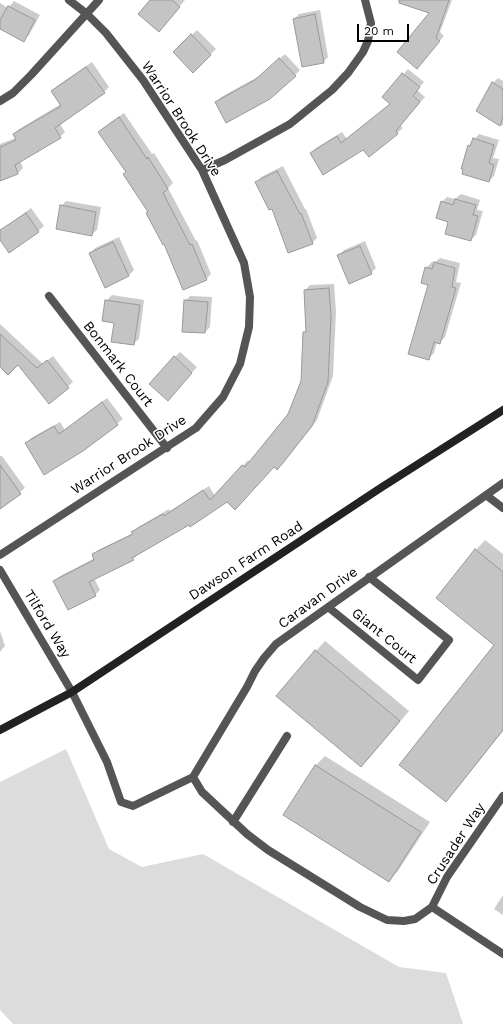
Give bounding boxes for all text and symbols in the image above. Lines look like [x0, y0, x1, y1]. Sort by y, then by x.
scale bar [359, 16, 411, 42]
text: 20 m [364, 24, 394, 38]
street label: Warrior Brook Drive [138, 58, 224, 180]
street label: Bonmark Court [79, 318, 157, 410]
street label: Warrior Brook Drive [68, 412, 190, 498]
street label: Dawson Farm Road [186, 518, 306, 604]
street label: Caravan Drive [275, 564, 361, 632]
street label: Tilford Way [20, 587, 74, 661]
street label: Giant Court [348, 605, 420, 667]
street label: Crusader Way [423, 800, 489, 888]

